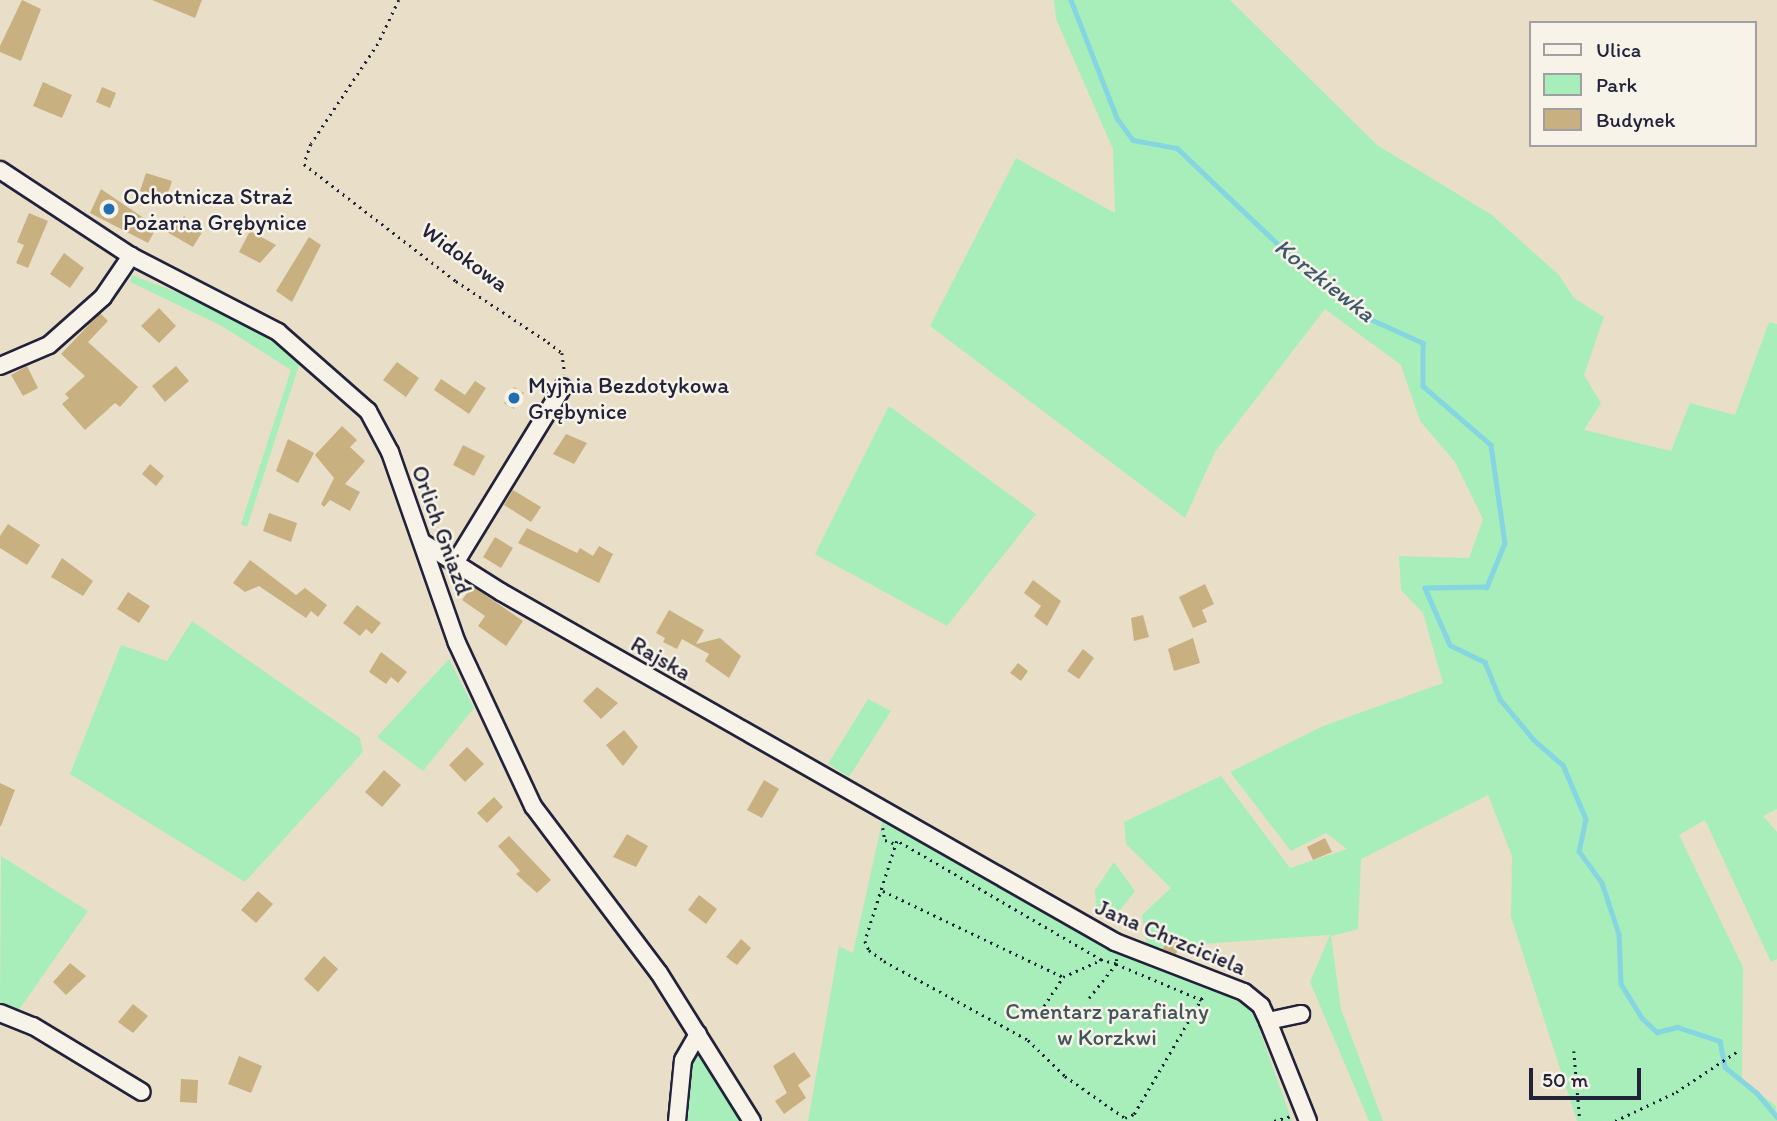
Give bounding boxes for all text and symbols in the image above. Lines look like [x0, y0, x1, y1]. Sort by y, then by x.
legend [1528, 21, 1756, 147]
text: Ulica [1596, 37, 1641, 62]
text: Park [1596, 72, 1637, 97]
text: Budynek [1596, 107, 1675, 132]
place label: Ochotnicza Straż Pożarna Grębynice [123, 182, 307, 236]
marker: Ochotnicza Straż Pożarna Grębynice [101, 201, 117, 217]
street label: Widokowa [416, 216, 514, 298]
water label: Korzkiewka [1269, 232, 1381, 328]
place label: Myjnia Bezdotykowa Grębynice [528, 371, 729, 425]
marker: Myjnia Bezdotykowa Grębynice [506, 390, 522, 406]
street label: Orlich Gniazd [406, 462, 478, 598]
street label: Rajska [626, 630, 696, 686]
street label: Jana Chrzciciela [1091, 893, 1251, 981]
park label: Cmentarz parafialny w Korzkwi [1006, 997, 1208, 1051]
scale bar [1532, 1054, 1644, 1098]
text: 50 m [1542, 1067, 1588, 1092]

